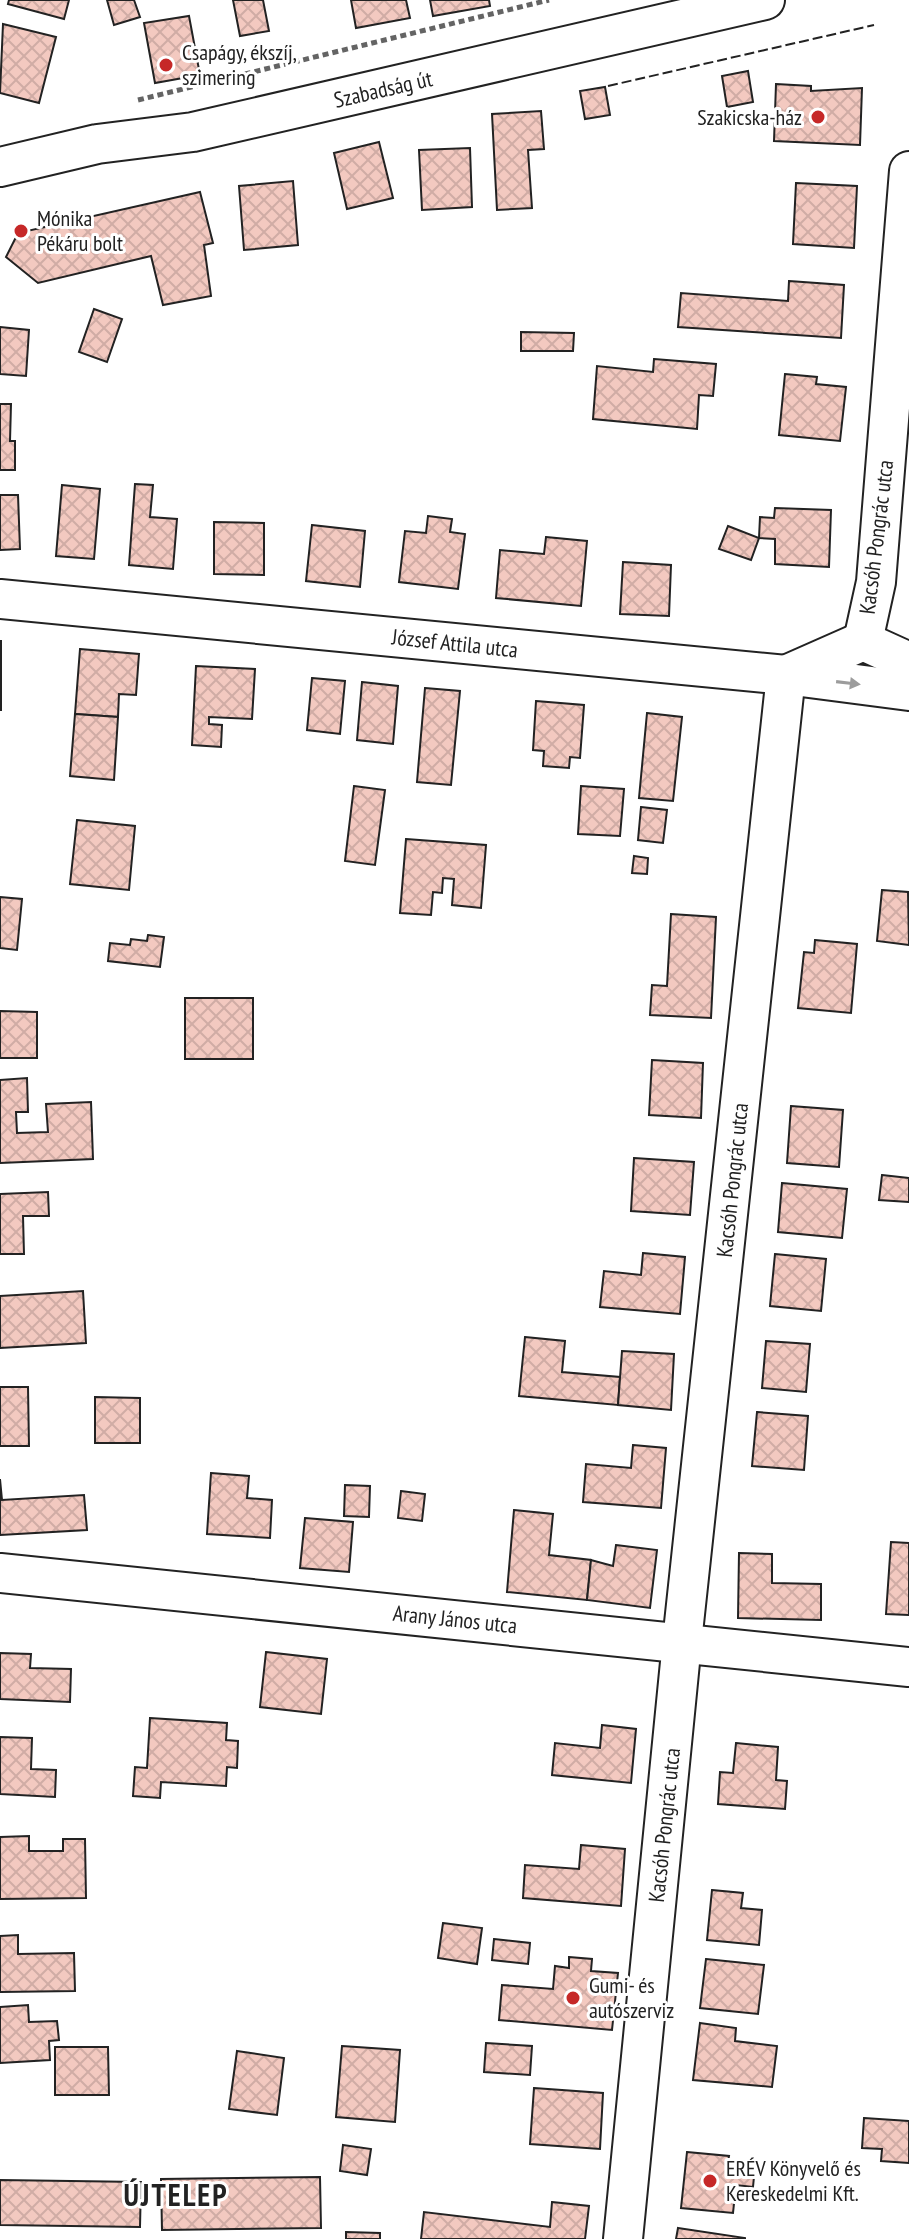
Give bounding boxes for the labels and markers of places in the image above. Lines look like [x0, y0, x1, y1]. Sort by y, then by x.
place label: Csapágy, ékszíj, szimering [182, 38, 297, 91]
marker: Csapágy, ékszíj, szimering [157, 56, 175, 74]
place label: Szakicska-ház [697, 103, 802, 131]
marker: Szakicska-ház [809, 108, 827, 126]
place label: Mónika Pékáru bolt [37, 204, 123, 257]
marker: Mónika Pékáru bolt [12, 222, 30, 240]
place label: Gumi- és autószerviz [589, 1971, 674, 2024]
marker: Gumi- és autószerviz [564, 1989, 582, 2007]
place label: ERÉV Könyvelő és Kereskedelmi Kft. [726, 2154, 861, 2207]
marker: ERÉV Könyvelő és Kereskedelmi Kft. [701, 2172, 719, 2190]

